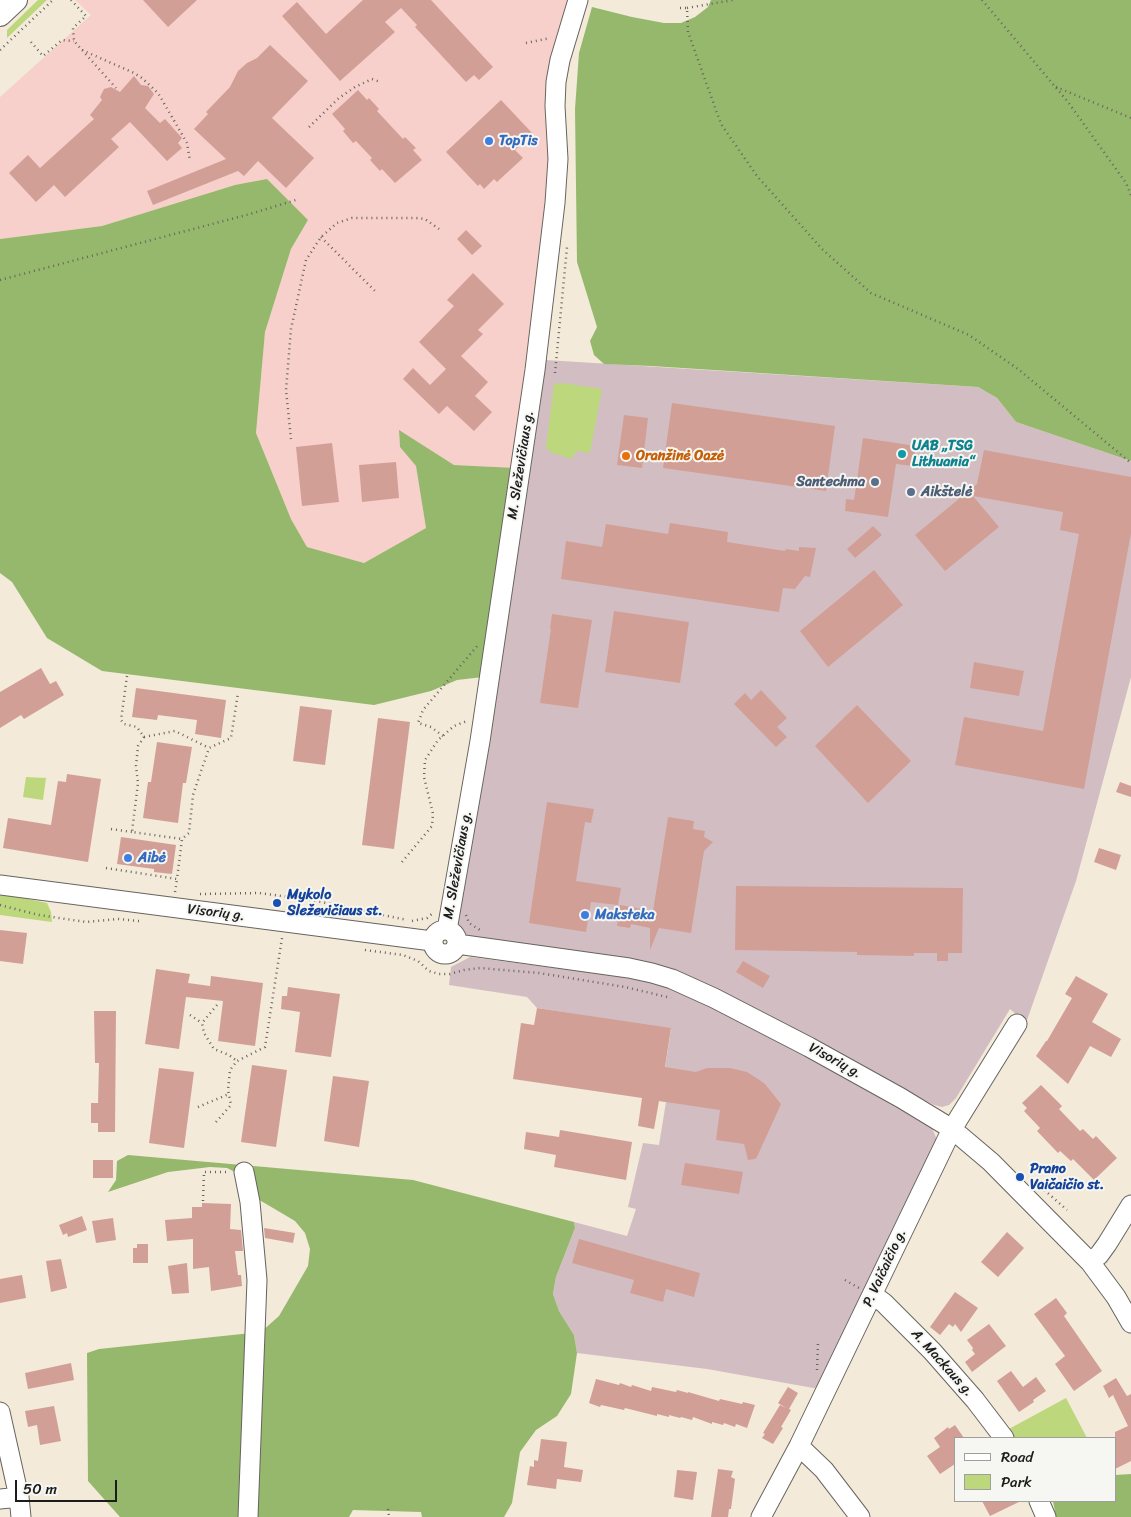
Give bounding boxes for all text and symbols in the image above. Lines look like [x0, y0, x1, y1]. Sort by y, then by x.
place label: TopTis [499, 133, 538, 149]
marker: TopTis [483, 135, 495, 147]
street label: M. Sleževičiaus g. [504, 410, 538, 520]
place label: UAB „TSG Lithuania“ [912, 438, 974, 471]
place label: Oranžinė Oazė [636, 448, 724, 464]
marker: UAB „TSG Lithuania“ [896, 448, 908, 460]
marker: Oranžinė Oazė [620, 450, 632, 462]
place label: Santechma [796, 474, 865, 490]
marker: Santechma [869, 476, 881, 488]
place label: Aikštelė [921, 484, 972, 500]
marker: Aikštelė [905, 486, 917, 498]
street label: M. Sleževičiaus g. [440, 810, 476, 920]
place label: Aibė [138, 850, 166, 866]
marker: Aibė [122, 852, 134, 864]
place label: Mykolo Sleževičiaus st. [287, 887, 383, 920]
marker: Mykolo Sleževičiaus st. [271, 897, 283, 909]
street label: Visorių g. [186, 901, 246, 925]
place label: Maksteka [595, 907, 655, 923]
marker: Maksteka [579, 909, 591, 921]
street label: Visorių g. [806, 1040, 864, 1082]
place label: Prano Vaičaičio st. [1030, 1161, 1104, 1194]
marker: Prano Vaičaičio st. [1014, 1171, 1026, 1183]
street label: P. Vaičaičio g. [860, 1226, 910, 1310]
street label: A. Mackaus g. [907, 1326, 977, 1400]
legend [954, 1437, 1116, 1502]
text: Road [1001, 1444, 1033, 1470]
text: Park [1001, 1469, 1032, 1495]
scale bar [18, 1470, 120, 1502]
text: 50 m [23, 1476, 57, 1502]

